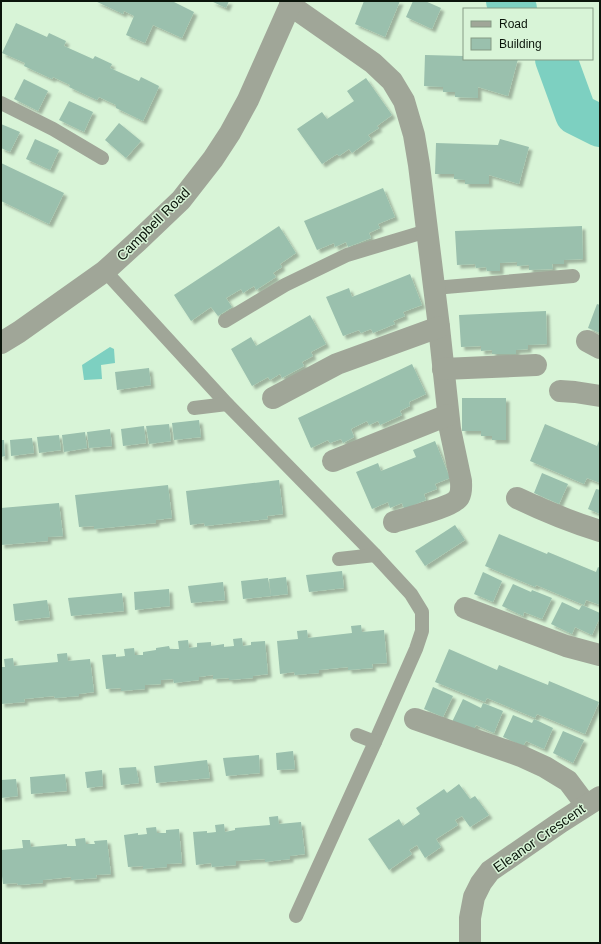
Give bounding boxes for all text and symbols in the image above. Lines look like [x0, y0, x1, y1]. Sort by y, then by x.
legend [463, 8, 593, 60]
text: Road [499, 17, 528, 31]
text: Building [499, 37, 542, 51]
street label: Campbell Road [113, 184, 193, 264]
street label: Eleanor Crescent [490, 800, 588, 876]

